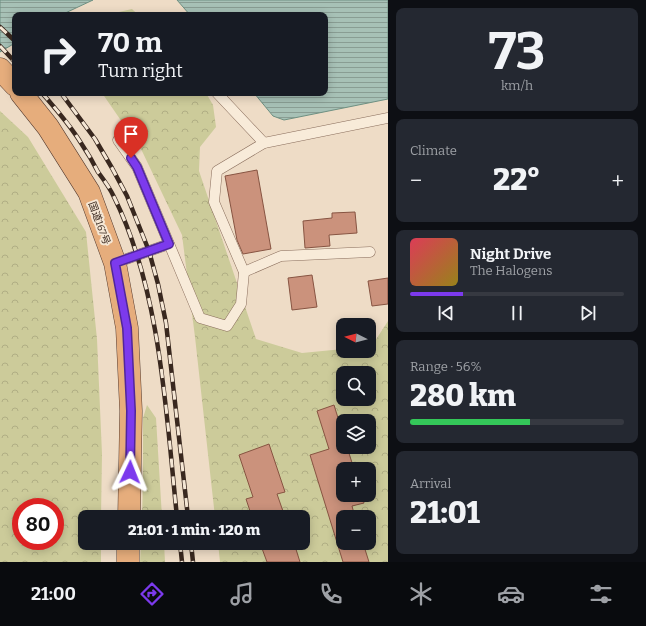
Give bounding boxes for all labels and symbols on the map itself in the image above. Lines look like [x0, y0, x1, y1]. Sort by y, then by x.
pin [114, 117, 148, 158]
street label: 国道167号 [86, 200, 112, 246]
north arrow [336, 318, 376, 358]
position arrow [109, 451, 151, 493]
speed limit sign: 80 [12, 498, 64, 550]

